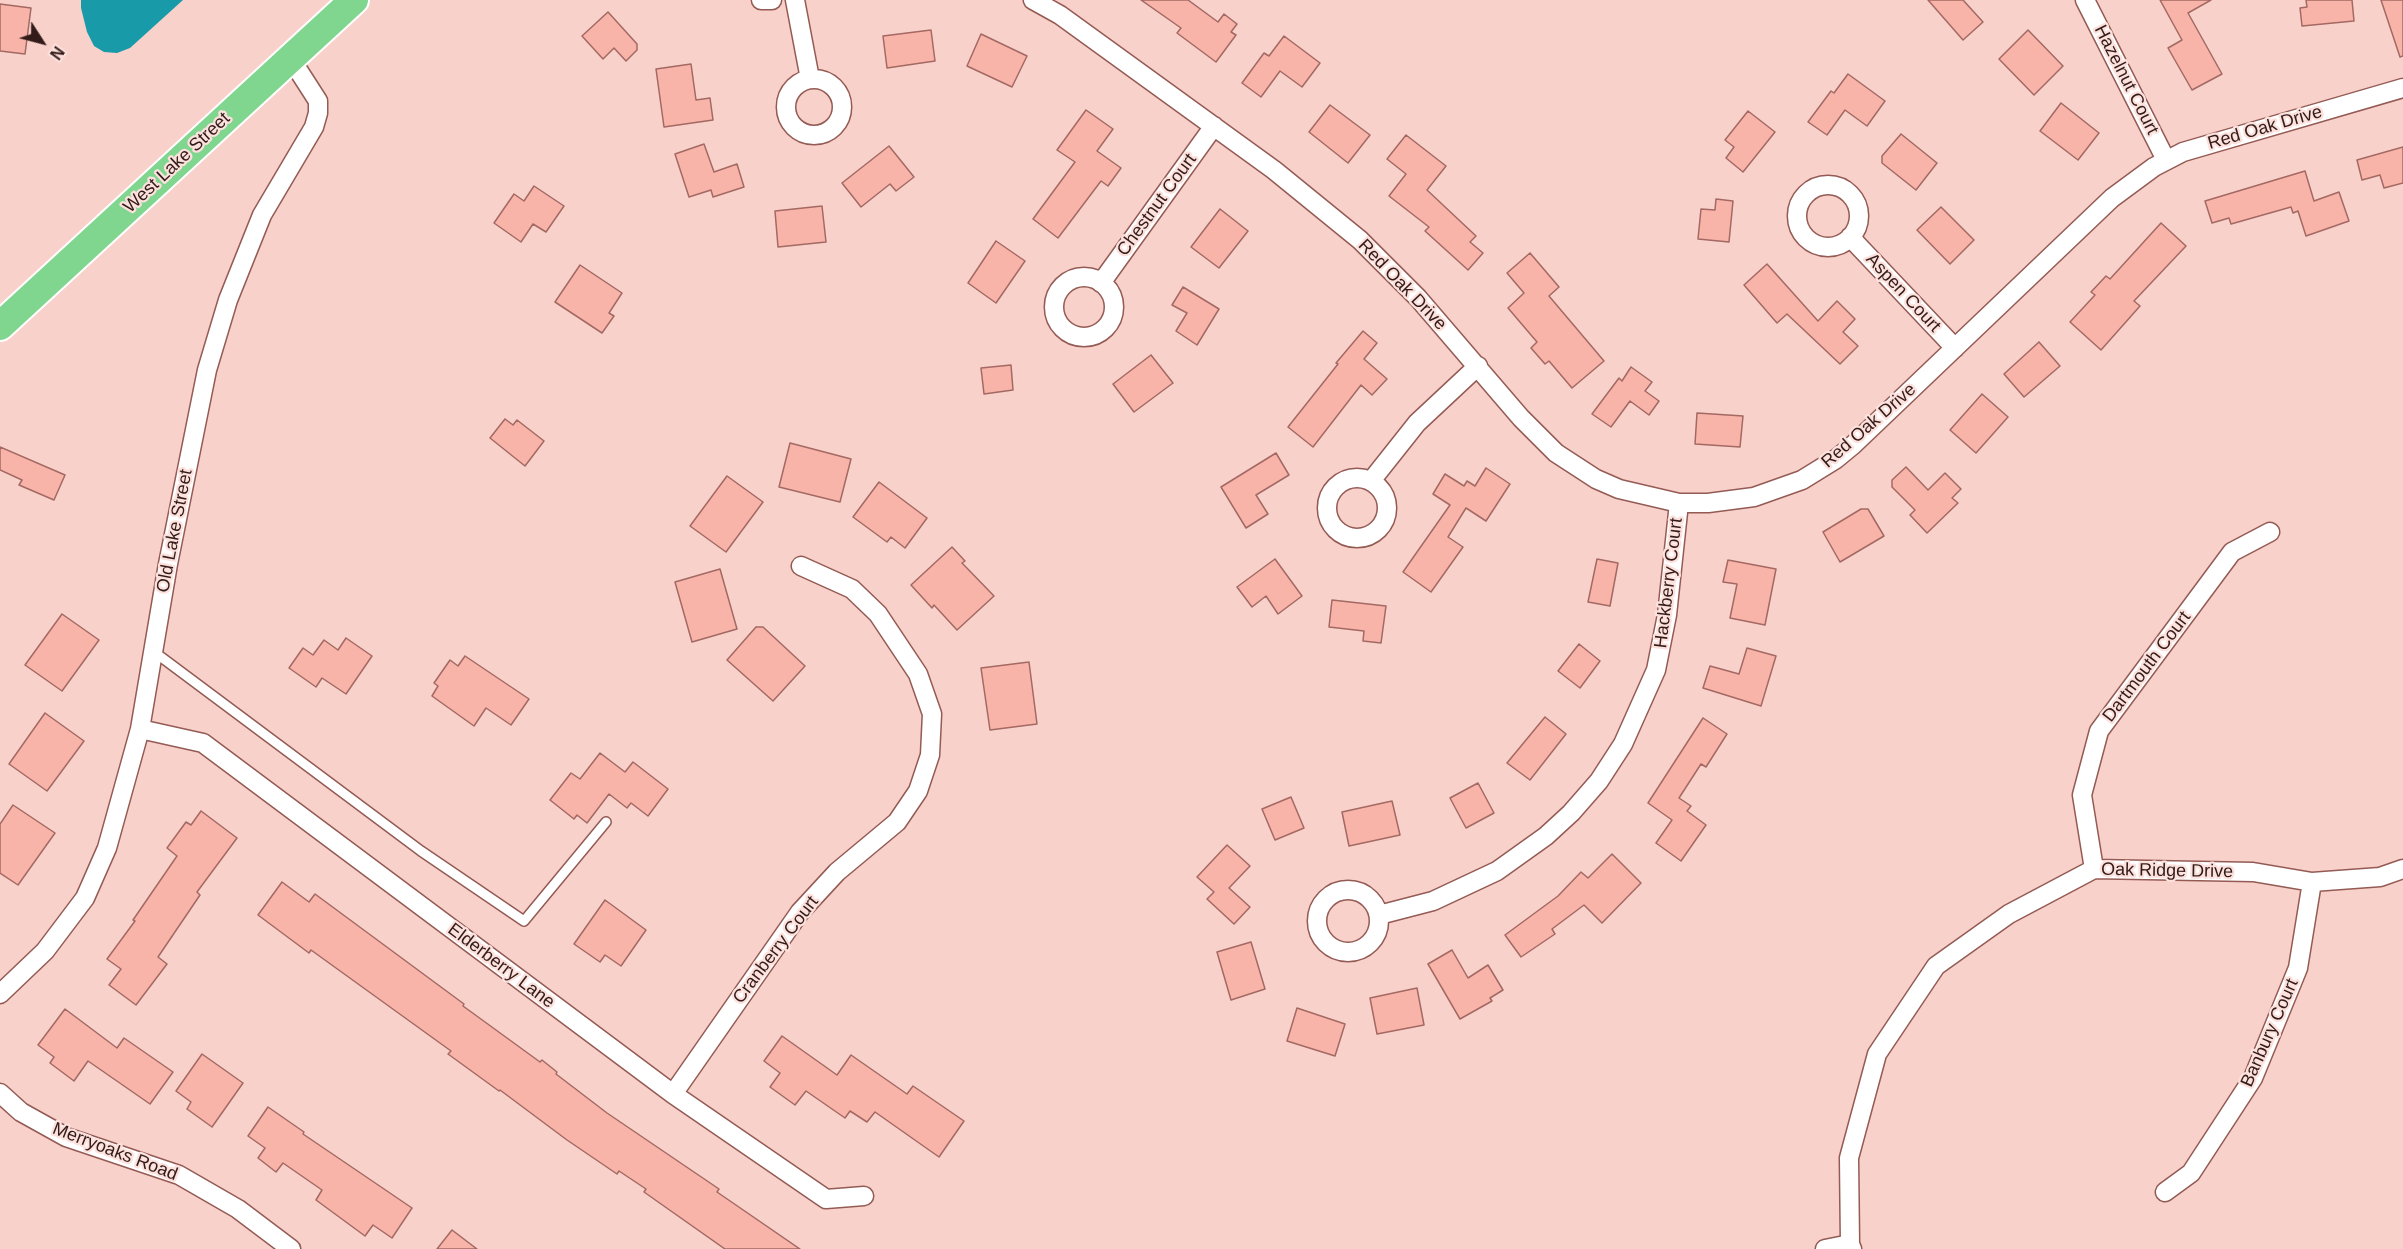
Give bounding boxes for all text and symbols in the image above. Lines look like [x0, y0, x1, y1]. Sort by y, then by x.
north arrow [12, 12, 72, 72]
street label: Hazelnut Court [2089, 22, 2163, 138]
text: N [47, 43, 67, 63]
street label: Red Oak Drive [2205, 101, 2325, 155]
street label: West Lake Street [119, 108, 235, 218]
street label: Chestnut Court [1113, 150, 1201, 260]
street label: Red Oak Drive [1353, 235, 1451, 335]
street label: Aspen Court [1861, 249, 1945, 337]
street label: Red Oak Drive [1817, 379, 1921, 473]
street label: Old Lake Street [152, 468, 198, 594]
street label: Hackberry Court [1650, 517, 1688, 649]
street label: Dartmouth Court [2098, 607, 2196, 727]
street label: Oak Ridge Drive [2101, 859, 2233, 883]
street label: Cranberry Court [729, 892, 823, 1008]
street label: Elderberry Lane [443, 919, 559, 1013]
street label: Banbury Court [2237, 976, 2303, 1090]
street label: Merryoaks Road [49, 1118, 181, 1186]

